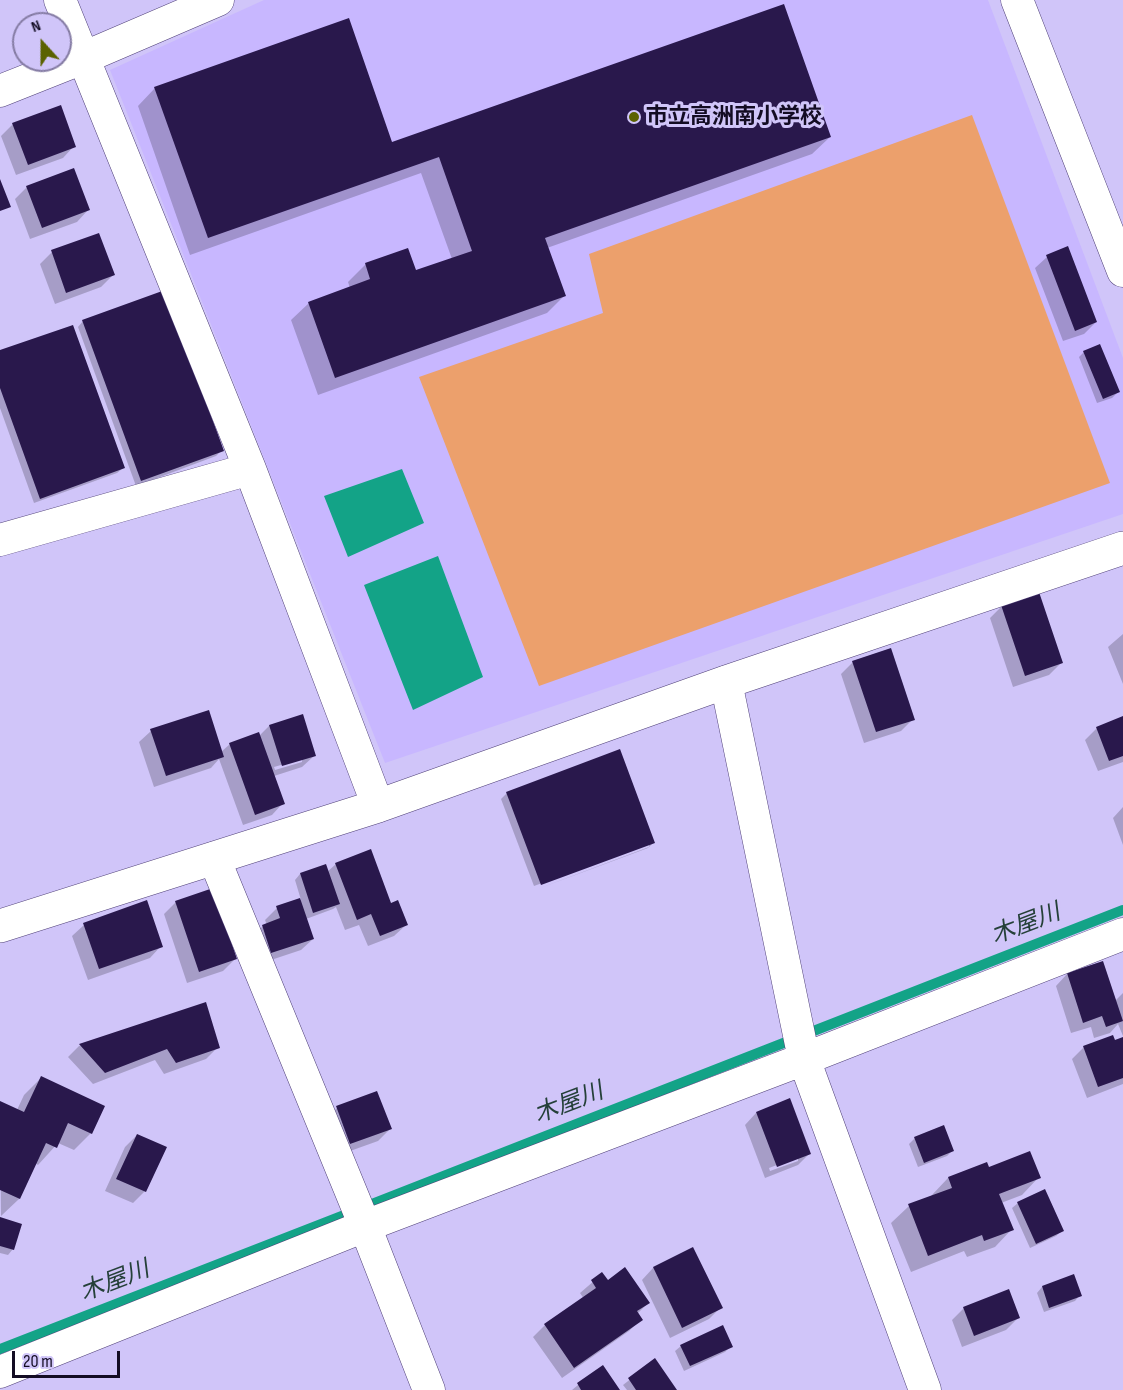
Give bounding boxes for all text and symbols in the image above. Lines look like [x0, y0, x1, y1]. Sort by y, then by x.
north arrow [12, 12, 72, 72]
text: N [29, 16, 43, 37]
place label: 市立高洲南小学校 [646, 104, 822, 130]
marker: 市立高洲南小学校 [627, 110, 641, 124]
water label: 木屋川 [987, 899, 1065, 951]
water label: 木屋川 [530, 1078, 608, 1130]
water label: 木屋川 [76, 1256, 154, 1308]
scale bar [15, 1339, 123, 1377]
text: 20 m [23, 1351, 53, 1372]

